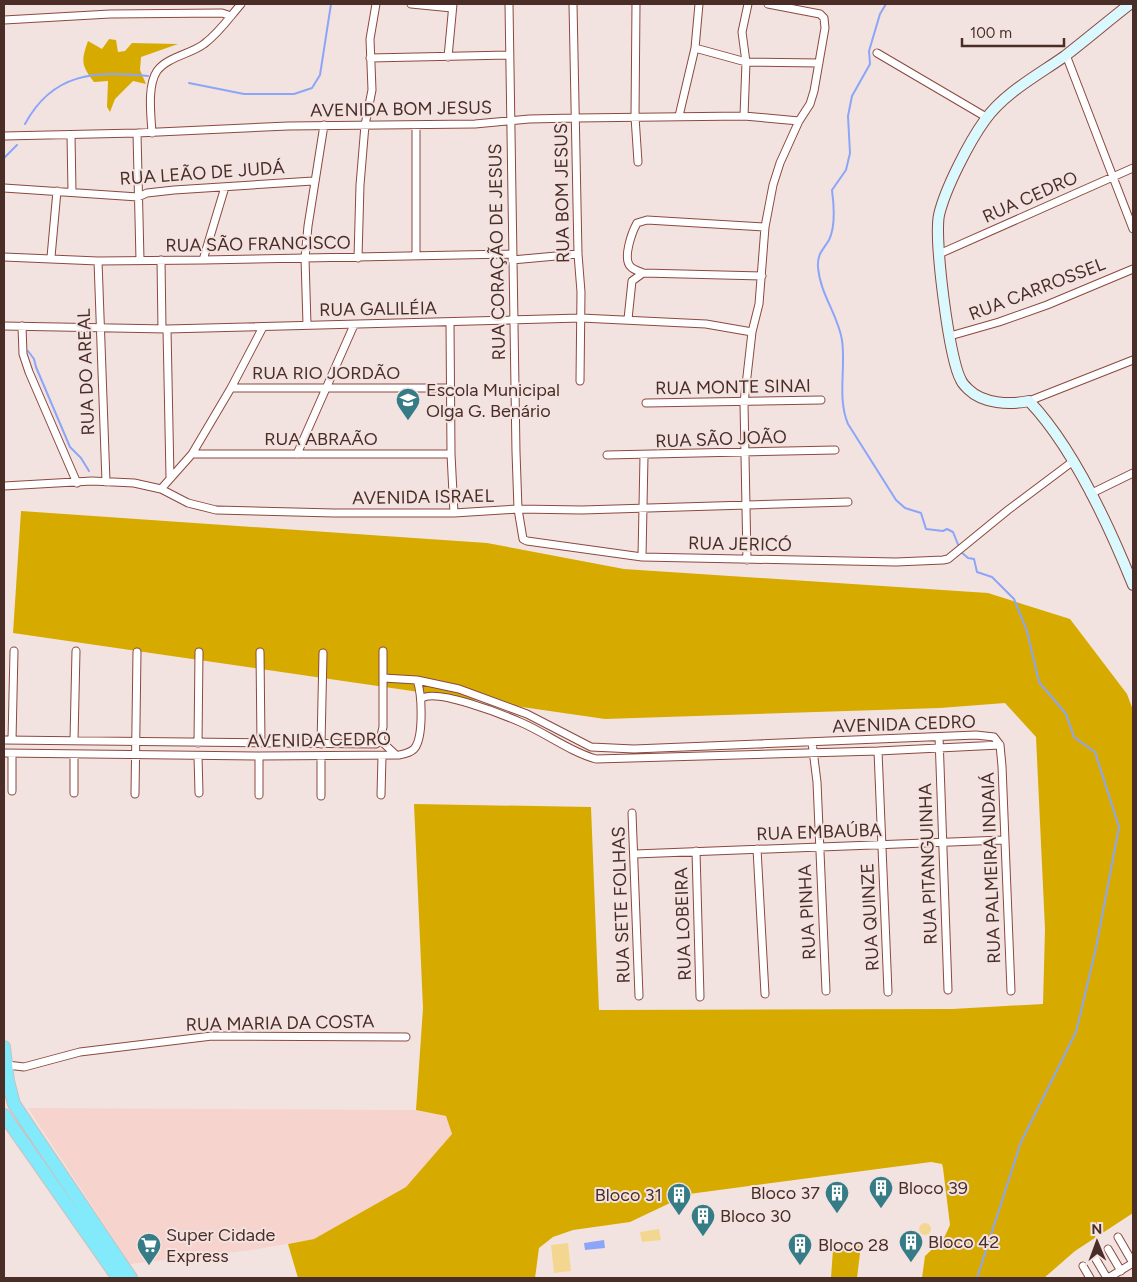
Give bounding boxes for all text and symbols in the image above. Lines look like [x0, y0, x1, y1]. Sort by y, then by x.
scale bar [962, 15, 1064, 47]
text: 100 m [970, 24, 1012, 42]
street label: AVENIDA BOM JESUS [310, 96, 492, 122]
street label: RUA BOM JESUS [550, 123, 574, 263]
street label: RUA CORAÇÃO DE JESUS [484, 143, 510, 361]
street label: RUA LEÃO DE JUDÁ [119, 156, 285, 190]
street label: RUA CEDRO [979, 166, 1081, 228]
street label: RUA SÃO FRANCISCO [165, 231, 351, 257]
street label: RUA CARROSSEL [966, 253, 1109, 325]
street label: RUA GALILÉIA [319, 297, 437, 321]
street label: RUA DO AREAL [73, 307, 99, 436]
street label: RUA RIO JORDÃO [252, 362, 400, 384]
street label: RUA MONTE SINAI [655, 375, 811, 399]
place label: Escola Municipal Olga G. Benário [426, 379, 560, 422]
school or university icon: Escola Municipal Olga G. Benário [395, 387, 421, 421]
street label: RUA SÃO JOÃO [655, 426, 787, 452]
street label: RUA ABRAÃO [264, 428, 378, 450]
street label: AVENIDA ISRAEL [352, 485, 495, 509]
street label: RUA JERICÓ [688, 532, 792, 556]
street label: AVENIDA CEDRO [832, 710, 976, 737]
street label: AVENIDA CEDRO [247, 728, 391, 752]
street label: RUA PALMEIRA INDAIÁ [977, 772, 1005, 964]
street label: RUA PITANGUINHA [914, 783, 942, 945]
street label: RUA EMBAÚBA [756, 819, 882, 845]
street label: RUA SETE FOLHAS [607, 826, 635, 984]
street label: RUA QUINZE [856, 862, 884, 972]
street label: RUA PINHA [794, 864, 820, 960]
street label: RUA LOBEIRA [670, 867, 696, 981]
street label: RUA MARIA DA COSTA [185, 1010, 375, 1036]
building icon: Bloco 39 [868, 1175, 894, 1209]
place label: Bloco 39 [898, 1177, 968, 1199]
building icon: Bloco 37 [824, 1180, 850, 1214]
building icon: Bloco 31 [666, 1182, 692, 1216]
place label: Bloco 37 [751, 1182, 820, 1204]
place label: Bloco 31 [595, 1184, 662, 1206]
building icon: Bloco 30 [690, 1203, 716, 1237]
place label: Bloco 30 [720, 1205, 791, 1227]
north arrow [1072, 1217, 1122, 1267]
text: N [1091, 1221, 1102, 1238]
place label: Super Cidade Express [166, 1224, 276, 1267]
building icon: Bloco 42 [898, 1229, 924, 1263]
place label: Bloco 42 [928, 1231, 999, 1253]
supermarket icon: Super Cidade Express [136, 1232, 162, 1266]
building icon: Bloco 28 [787, 1232, 813, 1266]
place label: Bloco 28 [818, 1234, 889, 1256]

